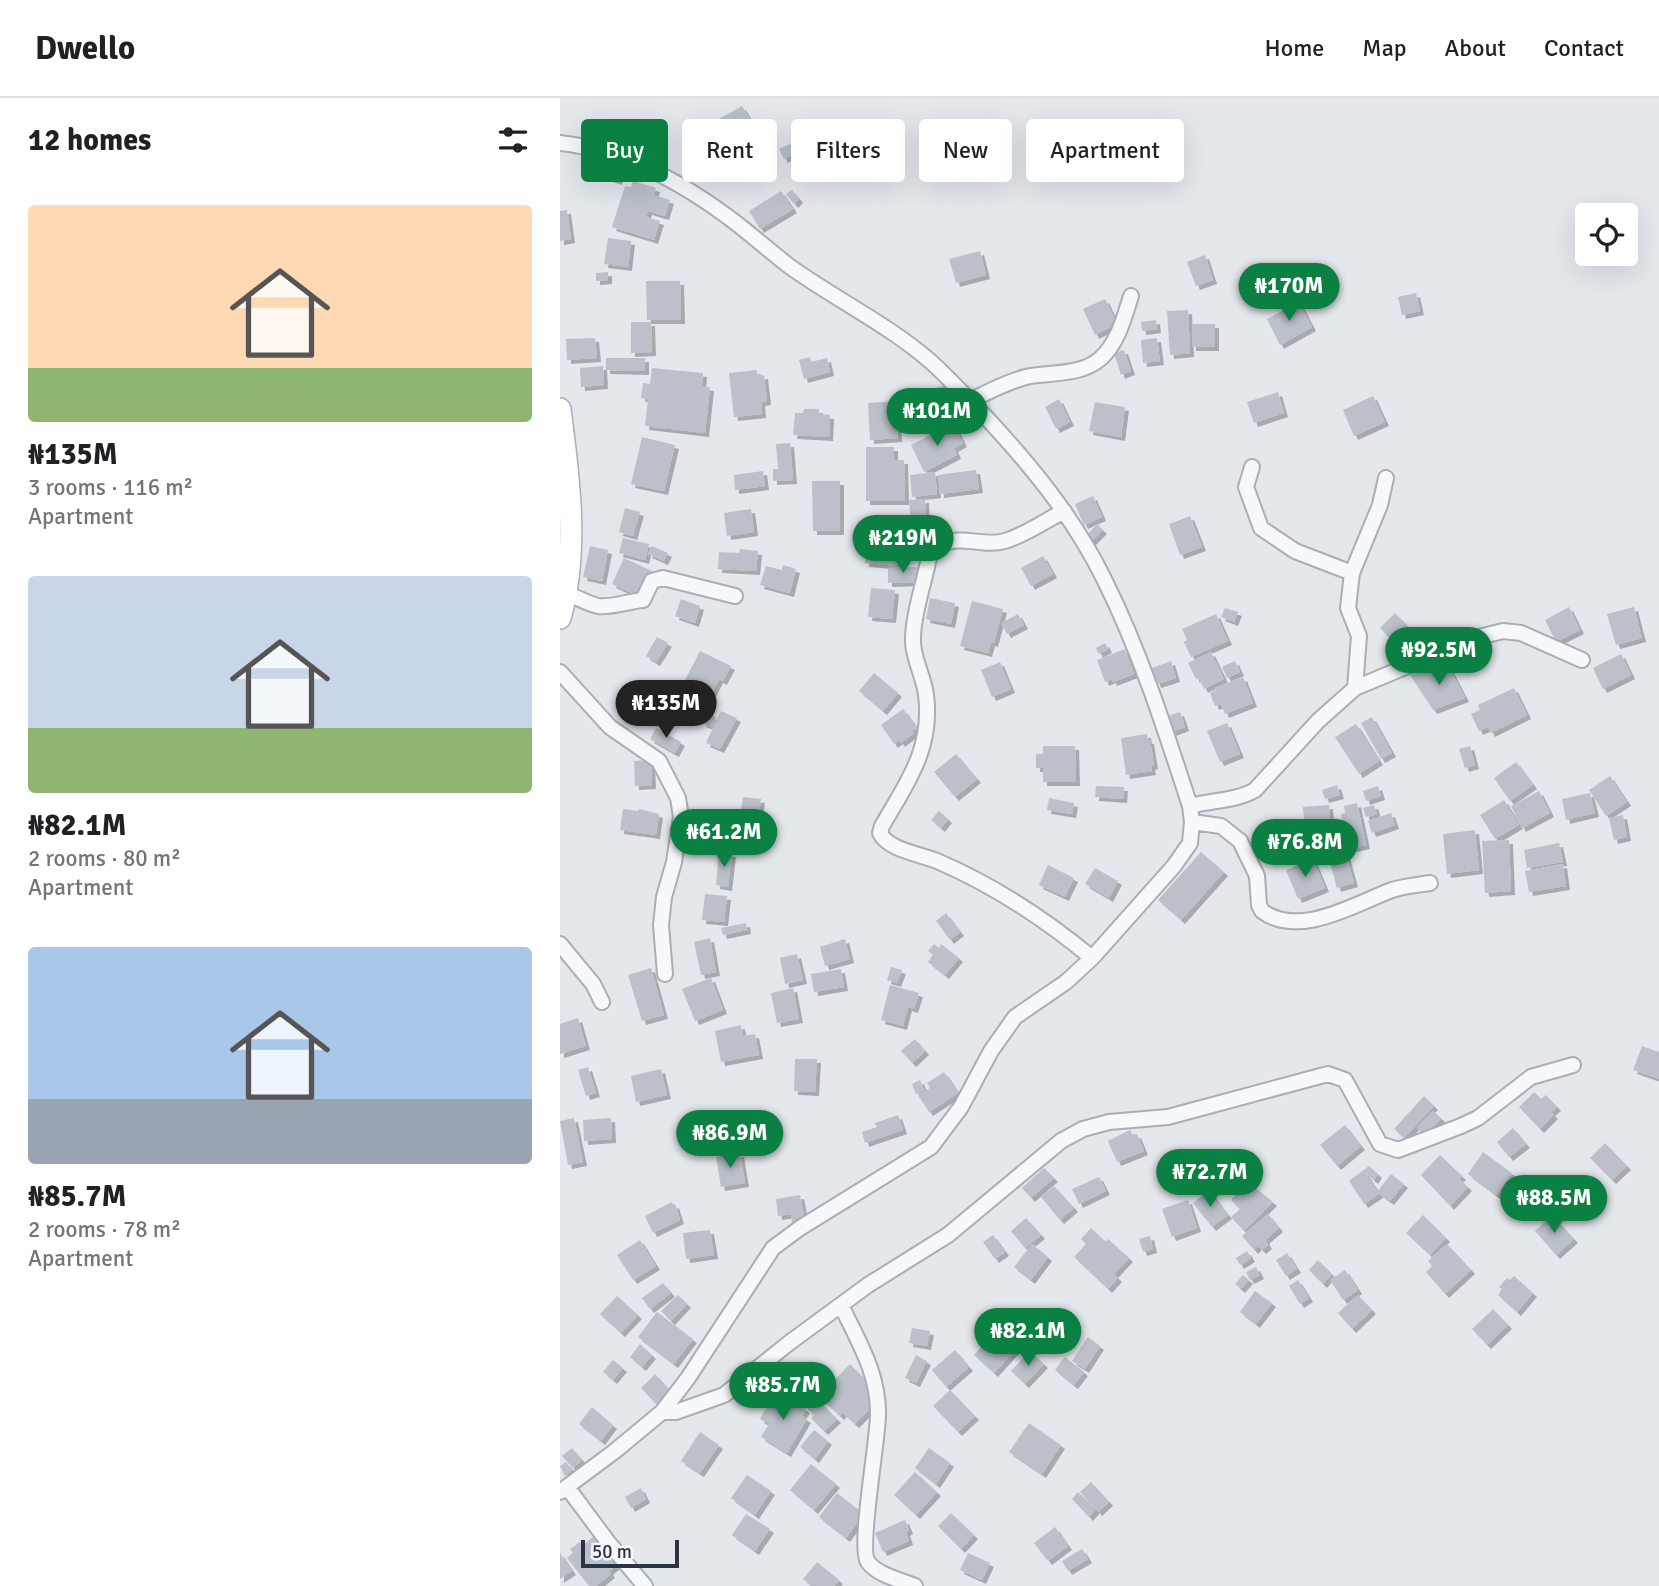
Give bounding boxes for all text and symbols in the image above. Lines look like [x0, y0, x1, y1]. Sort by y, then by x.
text: Dwello [35, 28, 135, 69]
text: Home [1264, 33, 1324, 63]
text: Map [1362, 33, 1407, 63]
text: About [1445, 33, 1506, 63]
text: Contact [1544, 33, 1624, 63]
chip: Buy [581, 119, 668, 182]
chip: Rent [682, 119, 777, 182]
chip: Filters [791, 119, 905, 182]
chip: New [919, 119, 1012, 182]
chip: Apartment [1026, 119, 1184, 182]
icon: filters [494, 121, 532, 159]
text: 12 homes [28, 122, 151, 159]
map controls [1575, 203, 1638, 266]
button: locate [1575, 203, 1638, 266]
icon: home [217, 250, 343, 376]
pin: ₦170M [1240, 264, 1338, 323]
text: ₦170M [1255, 271, 1323, 300]
pin: ₦101M [888, 388, 986, 448]
text: ₦101M [903, 396, 971, 425]
text: ₦135M [28, 436, 118, 473]
text: 3 rooms · 116 m² [28, 473, 193, 502]
text: Apartment [28, 502, 133, 531]
pin: ₦219M [854, 516, 952, 575]
text: ₦219M [869, 523, 937, 552]
icon: home [217, 621, 343, 747]
pin: ₦92.5M [1382, 628, 1496, 687]
text: ₦92.5M [1401, 635, 1477, 664]
pin: ₦135M [617, 680, 715, 740]
text: ₦135M [632, 688, 700, 717]
text: ₦82.1M [28, 807, 126, 844]
pin: ₦61.2M [667, 810, 781, 869]
text: ₦61.2M [686, 817, 762, 846]
pin: ₦76.8M [1248, 820, 1362, 879]
text: ₦76.8M [1267, 827, 1343, 856]
text: 2 rooms · 80 m² [28, 844, 181, 873]
text: Apartment [28, 873, 133, 902]
icon: home [217, 992, 343, 1118]
pin: ₦86.9M [673, 1110, 787, 1170]
text: ₦86.9M [692, 1118, 768, 1147]
pin: ₦72.7M [1153, 1150, 1267, 1209]
text: ₦72.7M [1172, 1157, 1248, 1186]
pin: ₦88.5M [1497, 1176, 1611, 1235]
text: ₦85.7M [28, 1178, 126, 1215]
text: ₦88.5M [1516, 1183, 1592, 1212]
text: 2 rooms · 78 m² [28, 1215, 181, 1244]
text: Apartment [28, 1244, 133, 1273]
pin: ₦82.1M [971, 1308, 1085, 1368]
text: ₦82.1M [990, 1316, 1066, 1345]
pin: ₦85.7M [726, 1362, 840, 1422]
text: ₦85.7M [745, 1370, 821, 1399]
scale bar [581, 1537, 679, 1569]
text: 50 m [592, 1540, 632, 1564]

